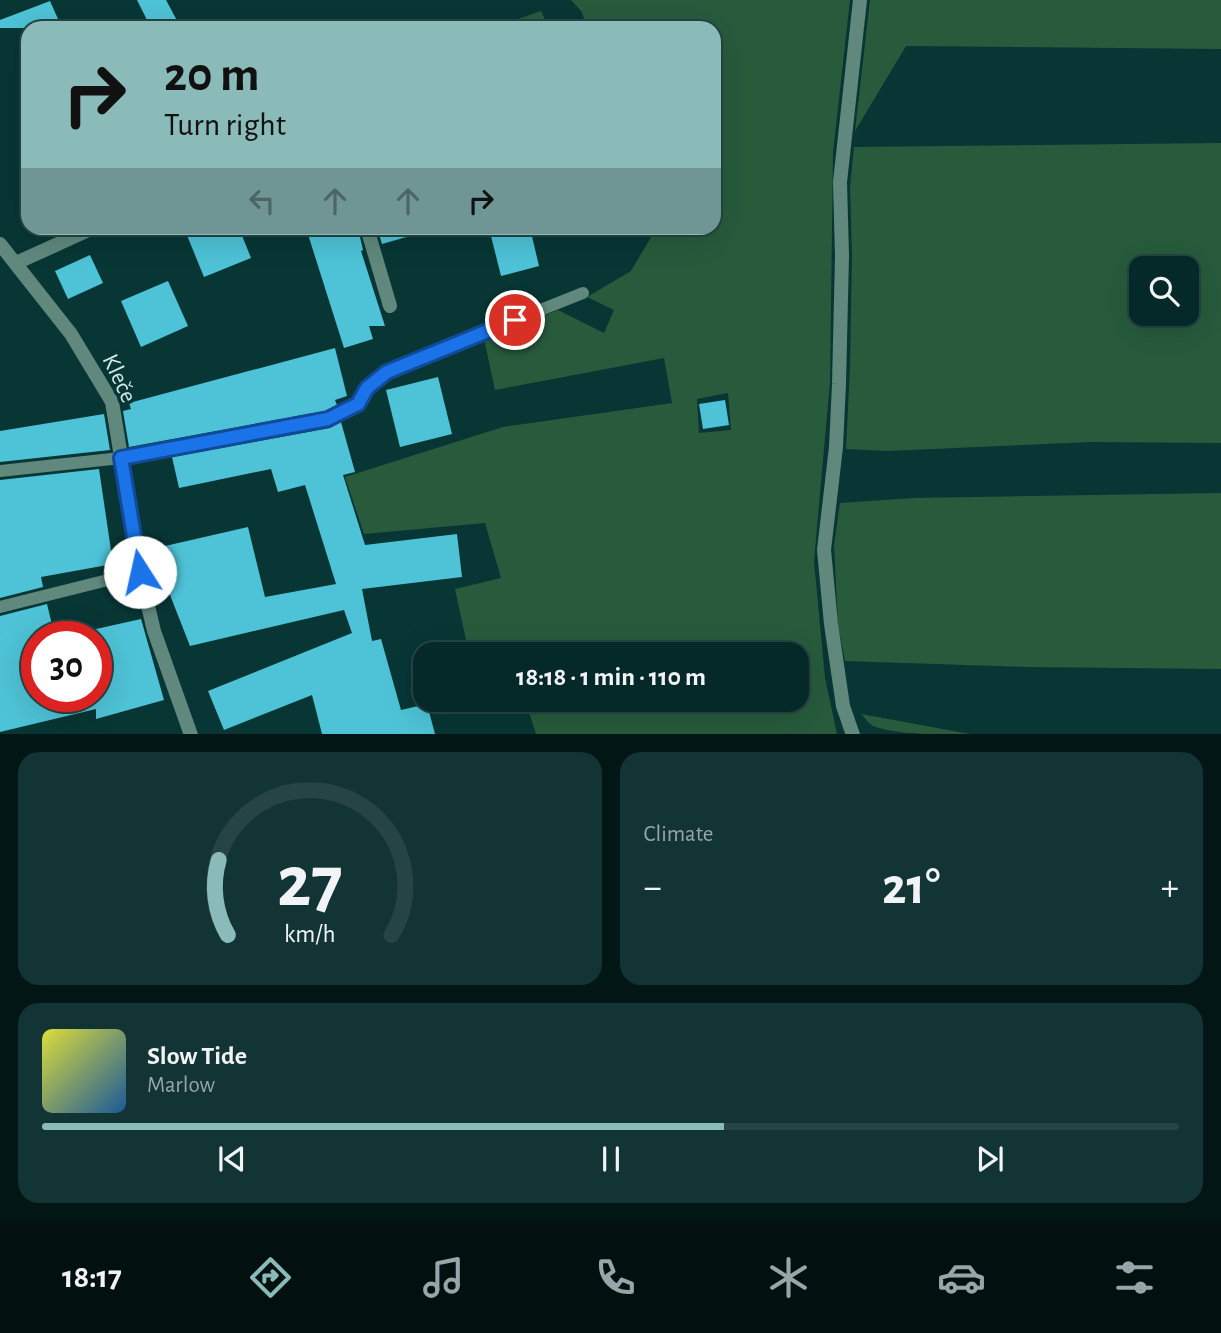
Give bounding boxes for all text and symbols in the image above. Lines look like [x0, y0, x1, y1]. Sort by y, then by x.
icon: right [49, 49, 140, 140]
text: 20 m [164, 51, 260, 100]
text: Turn right [164, 109, 286, 141]
icon: left [243, 182, 281, 220]
icon: ahead [316, 182, 354, 220]
icon: ahead [389, 182, 427, 220]
icon: right [462, 182, 500, 220]
map controls [1129, 256, 1199, 326]
button: search [1129, 256, 1199, 326]
pin [485, 290, 545, 350]
icon: arrive [496, 301, 534, 339]
street label: Kleče [98, 350, 141, 406]
position arrow [103, 535, 177, 609]
speed limit sign: 30 [21, 621, 112, 712]
text: 18:18 · 1 min · 110 m [516, 664, 706, 690]
text: Climate [644, 823, 713, 846]
text: 27 [277, 847, 343, 920]
text: 21° [882, 861, 940, 913]
text: − [644, 869, 662, 907]
text: + [1161, 869, 1179, 907]
text: km/h [284, 921, 336, 946]
text: Slow Tide [147, 1043, 247, 1069]
text: Marlow [147, 1074, 215, 1097]
icon: previous [213, 1140, 251, 1178]
icon: pause [592, 1140, 630, 1178]
icon: next [971, 1140, 1009, 1178]
icon: directions [246, 1253, 295, 1302]
icon: music [419, 1253, 468, 1302]
icon: phone [591, 1253, 640, 1302]
icon: climate [764, 1253, 813, 1302]
icon: car [937, 1253, 986, 1302]
icon: filters [1110, 1253, 1159, 1302]
text: 18:17 [62, 1261, 122, 1293]

